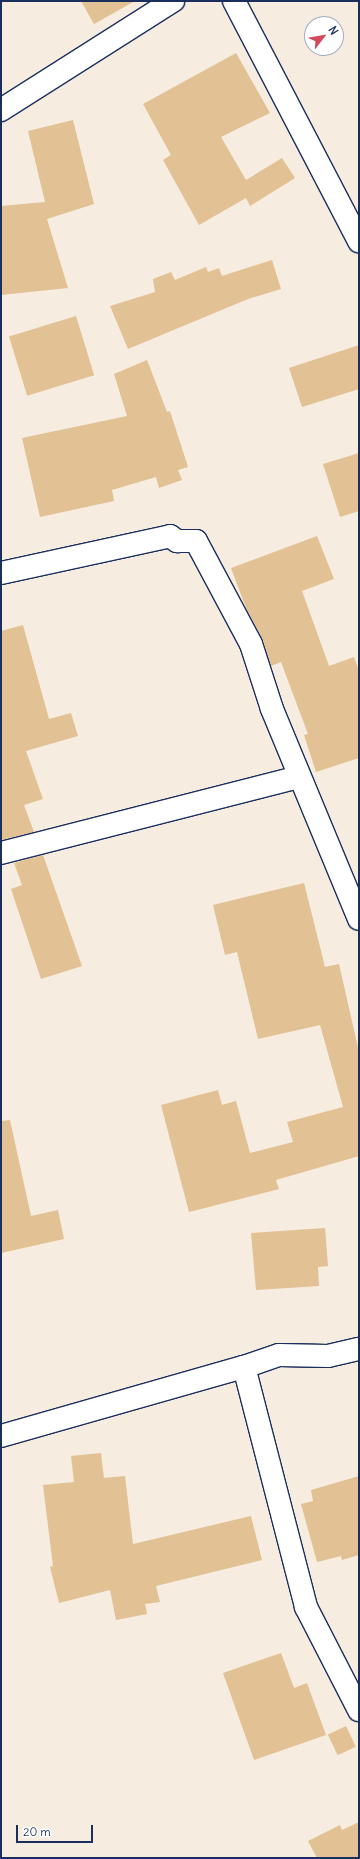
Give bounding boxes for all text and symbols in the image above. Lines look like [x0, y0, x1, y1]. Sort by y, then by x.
north arrow [304, 16, 344, 56]
text: N [325, 23, 341, 37]
scale bar [18, 1817, 95, 1843]
text: 20 m [23, 1824, 51, 1839]

